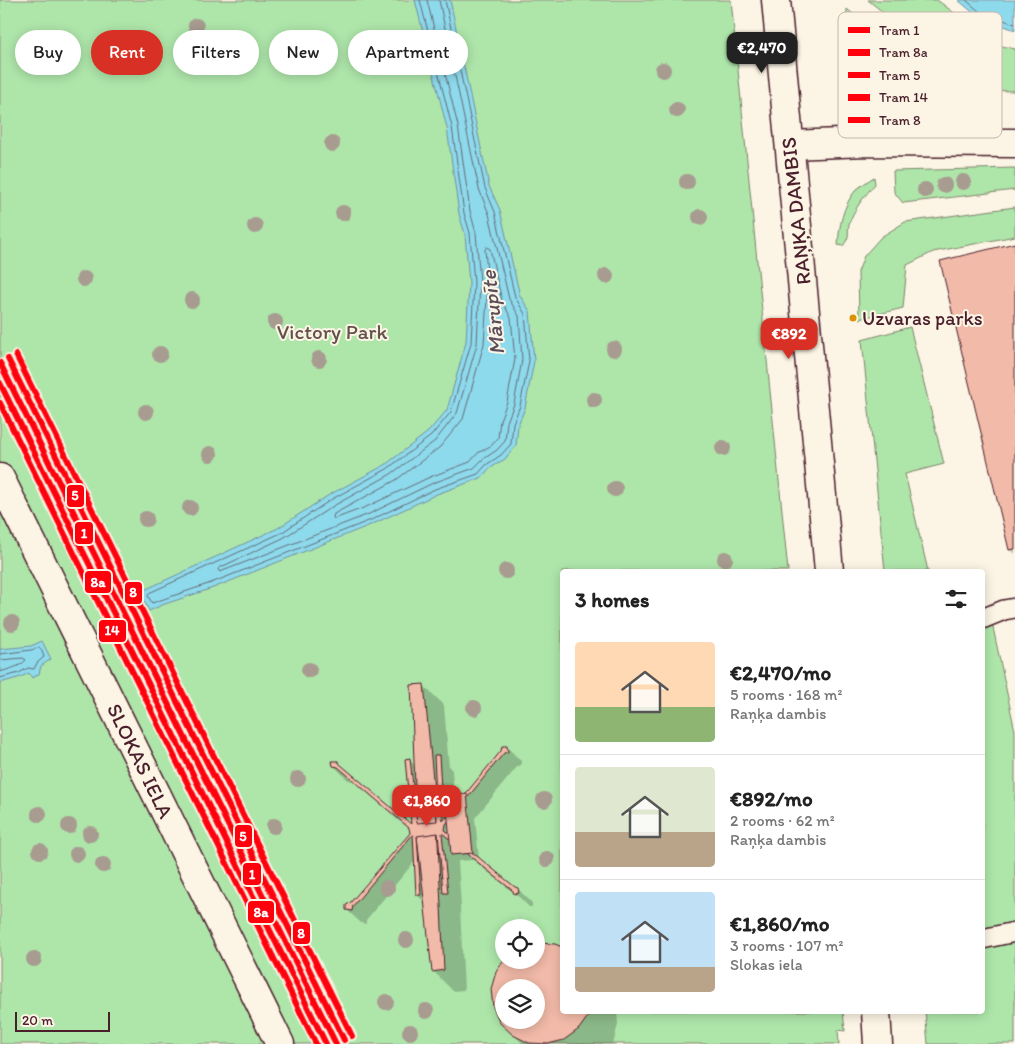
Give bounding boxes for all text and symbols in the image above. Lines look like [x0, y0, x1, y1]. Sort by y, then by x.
legend [838, 12, 1002, 138]
text: Tram 1 [879, 22, 920, 39]
chip: Buy [15, 30, 81, 75]
chip: Rent [91, 30, 163, 75]
chip: Filters [173, 30, 259, 75]
chip: New [269, 30, 338, 75]
chip: Apartment [348, 30, 468, 75]
pin: €2,470 [721, 32, 803, 74]
text: €2,470 [738, 38, 786, 57]
text: Tram 8a [879, 44, 928, 61]
text: Tram 5 [879, 67, 920, 84]
text: Tram 14 [879, 89, 929, 106]
text: Tram 8 [879, 112, 921, 129]
street label: RAŅĶA DAMBIS [775, 136, 816, 286]
water label: Mārupīte [474, 268, 510, 357]
place label: Uzvaras parks [862, 306, 983, 330]
marker: Uzvaras parks [848, 313, 858, 323]
pin: €892 [759, 318, 819, 360]
park label: Victory Park [277, 319, 387, 344]
text: €892 [772, 324, 806, 343]
line badge: 5 [66, 484, 85, 508]
text: 5 [71, 487, 79, 504]
line badge: 1 [74, 521, 94, 545]
text: 1 [81, 525, 88, 542]
line badge: 8a [84, 570, 112, 594]
text: 8a [91, 574, 106, 591]
line badge: 8 [124, 581, 143, 605]
text: 8 [129, 584, 137, 601]
icon: filters [942, 585, 970, 613]
text: 3 homes [575, 587, 650, 612]
line badge: 14 [98, 619, 127, 643]
text: 14 [105, 622, 120, 639]
text: €2,470/mo [730, 660, 831, 685]
icon: home [615, 662, 675, 722]
text: 5 rooms · 168 m² [730, 685, 843, 704]
street label: SLOKAS IELA [102, 699, 179, 823]
text: Raņķa dambis [730, 704, 826, 723]
pin: €1,860 [386, 784, 468, 827]
text: €892/mo [730, 786, 813, 811]
icon: home [615, 787, 675, 847]
text: €1,860 [403, 791, 451, 810]
text: 2 rooms · 62 m² [730, 811, 835, 830]
line badge: 5 [234, 824, 253, 848]
text: 5 [239, 828, 247, 845]
text: Raņķa dambis [730, 830, 826, 849]
line badge: 1 [242, 862, 262, 886]
text: 1 [249, 866, 256, 883]
line badge: 8a [247, 900, 275, 924]
text: 8a [254, 904, 269, 921]
text: €1,860/mo [730, 911, 829, 936]
icon: home [615, 912, 675, 972]
map controls [495, 919, 545, 1029]
button: locate [495, 919, 545, 969]
line badge: 8 [292, 921, 311, 945]
text: 8 [297, 925, 305, 942]
text: 3 rooms · 107 m² [730, 936, 843, 955]
text: Slokas iela [730, 955, 803, 974]
button: layers [495, 979, 545, 1029]
scale bar [15, 1009, 110, 1032]
text: 20 m [22, 1012, 53, 1029]

